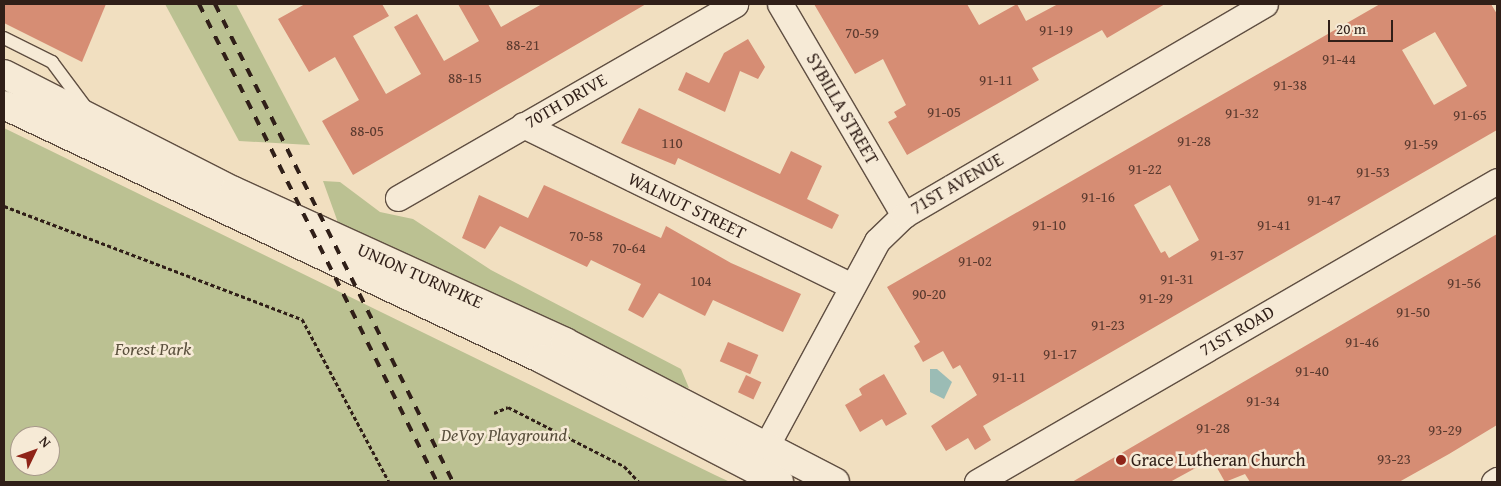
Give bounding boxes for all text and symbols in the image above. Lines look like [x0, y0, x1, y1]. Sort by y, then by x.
scale bar [1331, 10, 1396, 42]
text: 20 m [1336, 18, 1366, 39]
house number: 91-19 [1039, 21, 1073, 39]
house number: 70-59 [845, 24, 879, 42]
house number: 88-21 [506, 36, 540, 54]
street label: SYBILLA STREET [801, 49, 883, 169]
house number: 91-44 [1322, 50, 1356, 68]
house number: 88-15 [448, 69, 482, 87]
street label: 70TH DRIVE [521, 69, 611, 133]
house number: 91-11 [979, 71, 1013, 89]
house number: 91-38 [1273, 76, 1307, 94]
house number: 91-05 [927, 103, 961, 121]
house number: 91-32 [1225, 104, 1259, 122]
house number: 91-65 [1453, 106, 1487, 124]
house number: 88-05 [350, 122, 384, 140]
house number: 91-28 [1177, 132, 1211, 150]
house number: 110 [661, 134, 683, 152]
house number: 91-59 [1404, 135, 1438, 153]
street label: 71ST AVENUE [907, 149, 1007, 219]
house number: 91-22 [1128, 160, 1162, 178]
house number: 91-53 [1356, 163, 1390, 181]
street label: WALNUT STREET [624, 168, 750, 244]
house number: 91-16 [1081, 188, 1115, 206]
house number: 91-47 [1307, 191, 1341, 209]
house number: 91-10 [1032, 216, 1066, 234]
house number: 91-41 [1257, 216, 1291, 234]
house number: 70-58 [569, 227, 603, 245]
street label: UNION TURNPIKE [354, 239, 486, 313]
house number: 70-64 [612, 239, 646, 257]
house number: 91-37 [1210, 246, 1244, 264]
house number: 91-02 [958, 252, 992, 270]
house number: 91-31 [1160, 270, 1194, 288]
house number: 104 [690, 272, 712, 290]
house number: 91-56 [1447, 274, 1481, 292]
house number: 90-20 [912, 285, 946, 303]
house number: 91-29 [1139, 289, 1173, 307]
street label: 71ST ROAD [1196, 301, 1278, 361]
house number: 91-50 [1396, 303, 1430, 321]
house number: 91-23 [1091, 316, 1125, 334]
house number: 91-46 [1345, 333, 1379, 351]
park label: Forest Park [115, 338, 191, 360]
house number: 91-17 [1043, 345, 1077, 363]
house number: 91-40 [1295, 362, 1329, 380]
house number: 91-11 [992, 368, 1026, 386]
house number: 91-34 [1246, 392, 1280, 410]
house number: 91-28 [1196, 419, 1230, 437]
house number: 93-29 [1428, 421, 1462, 439]
park label: DeVoy Playground [441, 424, 567, 446]
north arrow [10, 426, 60, 476]
text: N [35, 431, 56, 452]
place label: Grace Lutheran Church [1131, 449, 1306, 471]
house number: 93-23 [1377, 450, 1411, 468]
marker: Grace Lutheran Church [1115, 454, 1127, 466]

